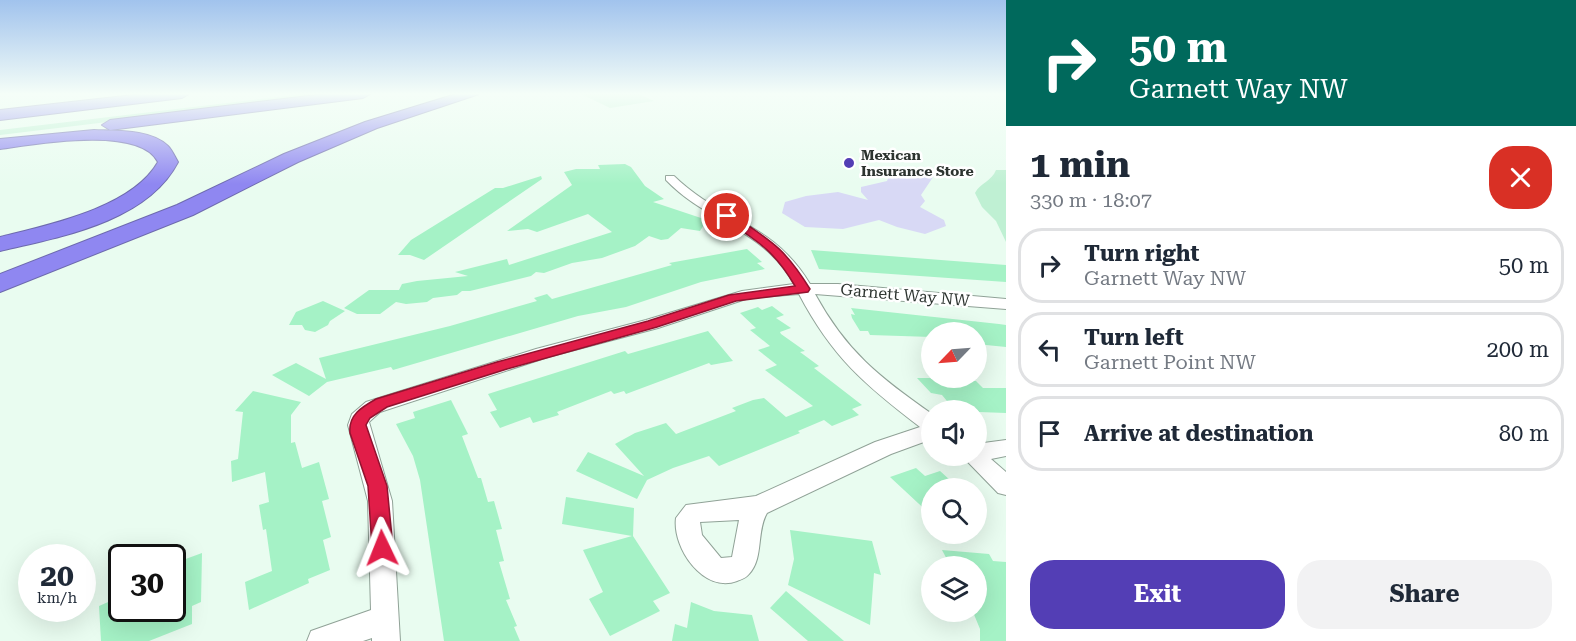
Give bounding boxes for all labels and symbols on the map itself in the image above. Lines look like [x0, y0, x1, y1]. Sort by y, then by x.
place label: Mexican Insurance Store [861, 147, 974, 179]
marker: Mexican Insurance Store [842, 156, 856, 170]
pin [701, 190, 752, 241]
street label: Garnett Way NW [840, 280, 971, 310]
north arrow [921, 322, 987, 388]
position arrow [350, 516, 414, 580]
speed limit sign: 30 [108, 544, 186, 622]

